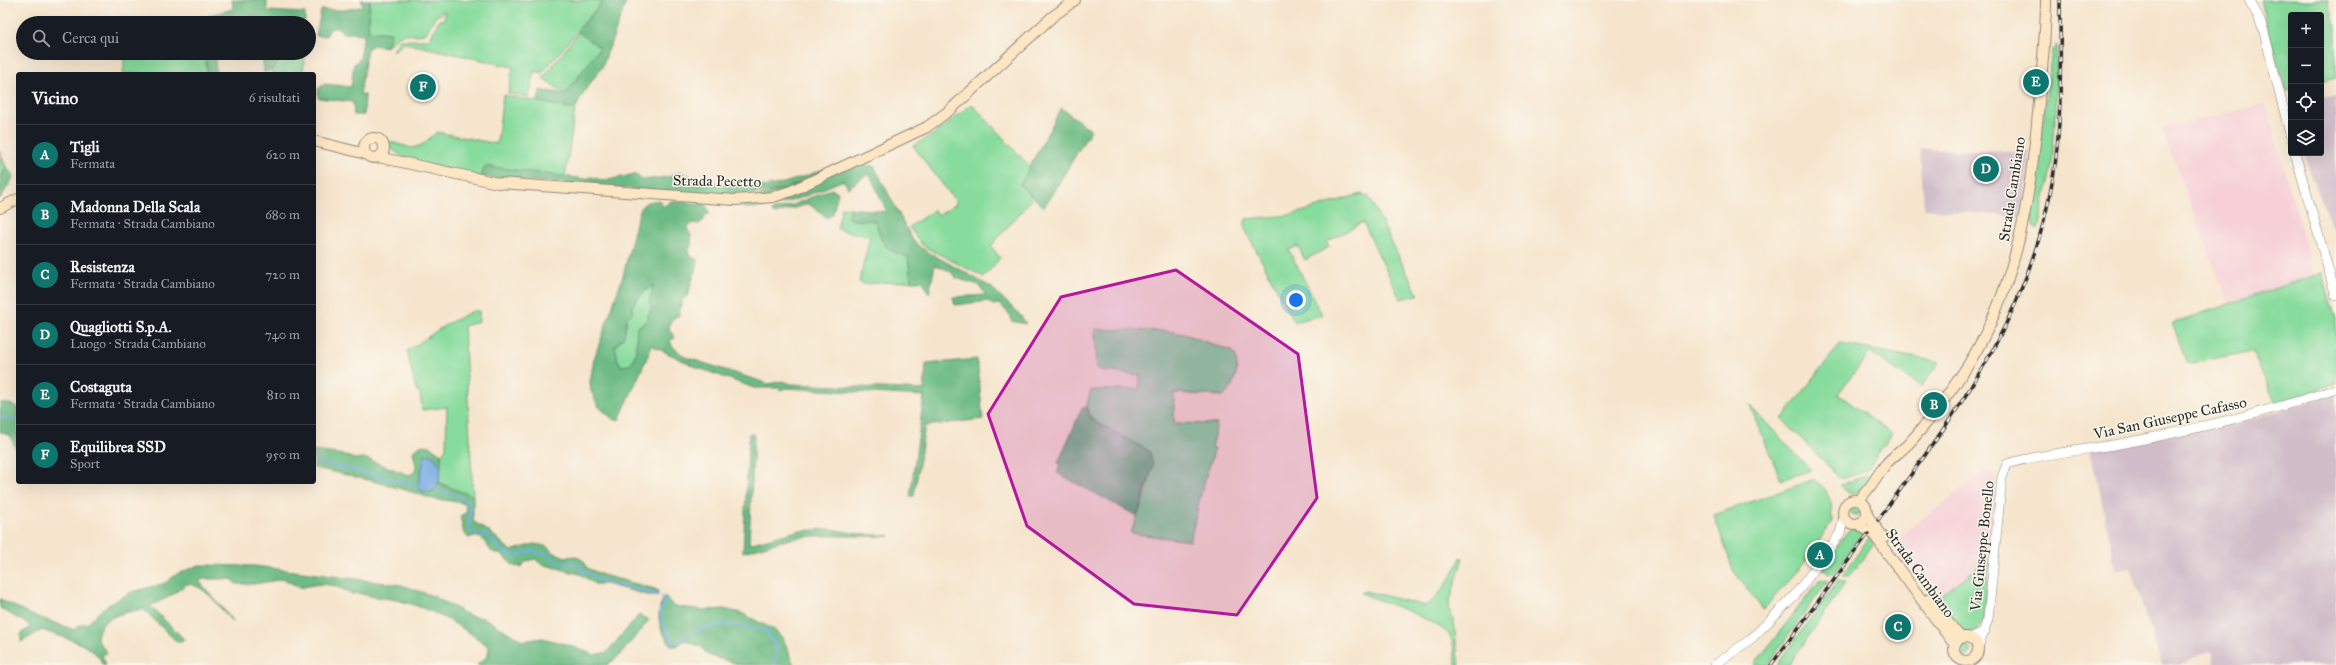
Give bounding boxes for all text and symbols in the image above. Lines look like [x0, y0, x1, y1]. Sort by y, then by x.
map controls [2288, 12, 2324, 156]
button: + [2288, 12, 2324, 48]
search box [16, 16, 316, 60]
icon: search [30, 27, 52, 49]
text: Cerca qui [62, 29, 119, 47]
button: − [2288, 48, 2324, 84]
pin: E [2023, 67, 2049, 97]
pin: F [410, 72, 436, 102]
button: locate [2288, 84, 2324, 120]
text: Vicino [32, 88, 78, 109]
text: 6 risultati [249, 90, 300, 106]
button: layers [2288, 120, 2324, 156]
street label: Strada Cambiano [1995, 135, 2029, 243]
text: Tigli [70, 138, 100, 156]
text: A [41, 147, 49, 163]
text: 620 m [266, 147, 300, 163]
pin: D [1973, 154, 1999, 184]
text: Fermata [70, 156, 115, 172]
street label: Strada Pecetto [673, 171, 762, 191]
text: Madonna Della Scala [70, 198, 200, 216]
text: B [41, 207, 49, 223]
text: 680 m [265, 207, 300, 223]
text: Fermata · Strada Cambiano [70, 216, 215, 232]
text: Resistenza [70, 258, 135, 276]
text: C [41, 267, 49, 283]
text: 720 m [265, 267, 300, 283]
text: Fermata · Strada Cambiano [70, 276, 215, 292]
your location [1286, 290, 1306, 310]
text: Quagliotti S.p.A. [70, 318, 172, 336]
text: D [40, 327, 50, 343]
text: 740 m [265, 327, 300, 343]
text: Luogo · Strada Cambiano [70, 336, 206, 352]
text: Costaguta [70, 378, 132, 396]
text: E [40, 387, 50, 403]
text: 810 m [267, 387, 300, 403]
pin: B [1921, 390, 1947, 420]
street label: Via San Giuseppe Cafasso [2091, 393, 2249, 443]
text: Fermata · Strada Cambiano [70, 396, 215, 412]
text: Equilibrea SSD [70, 438, 166, 456]
text: F [41, 447, 49, 463]
text: 950 m [266, 447, 300, 463]
text: Sport [70, 456, 100, 472]
street label: Via Giuseppe Bonello [1966, 480, 1998, 613]
street label: Strada Cambiano [1882, 525, 1958, 621]
pin: A [1807, 540, 1833, 570]
pin: C [1885, 612, 1911, 642]

